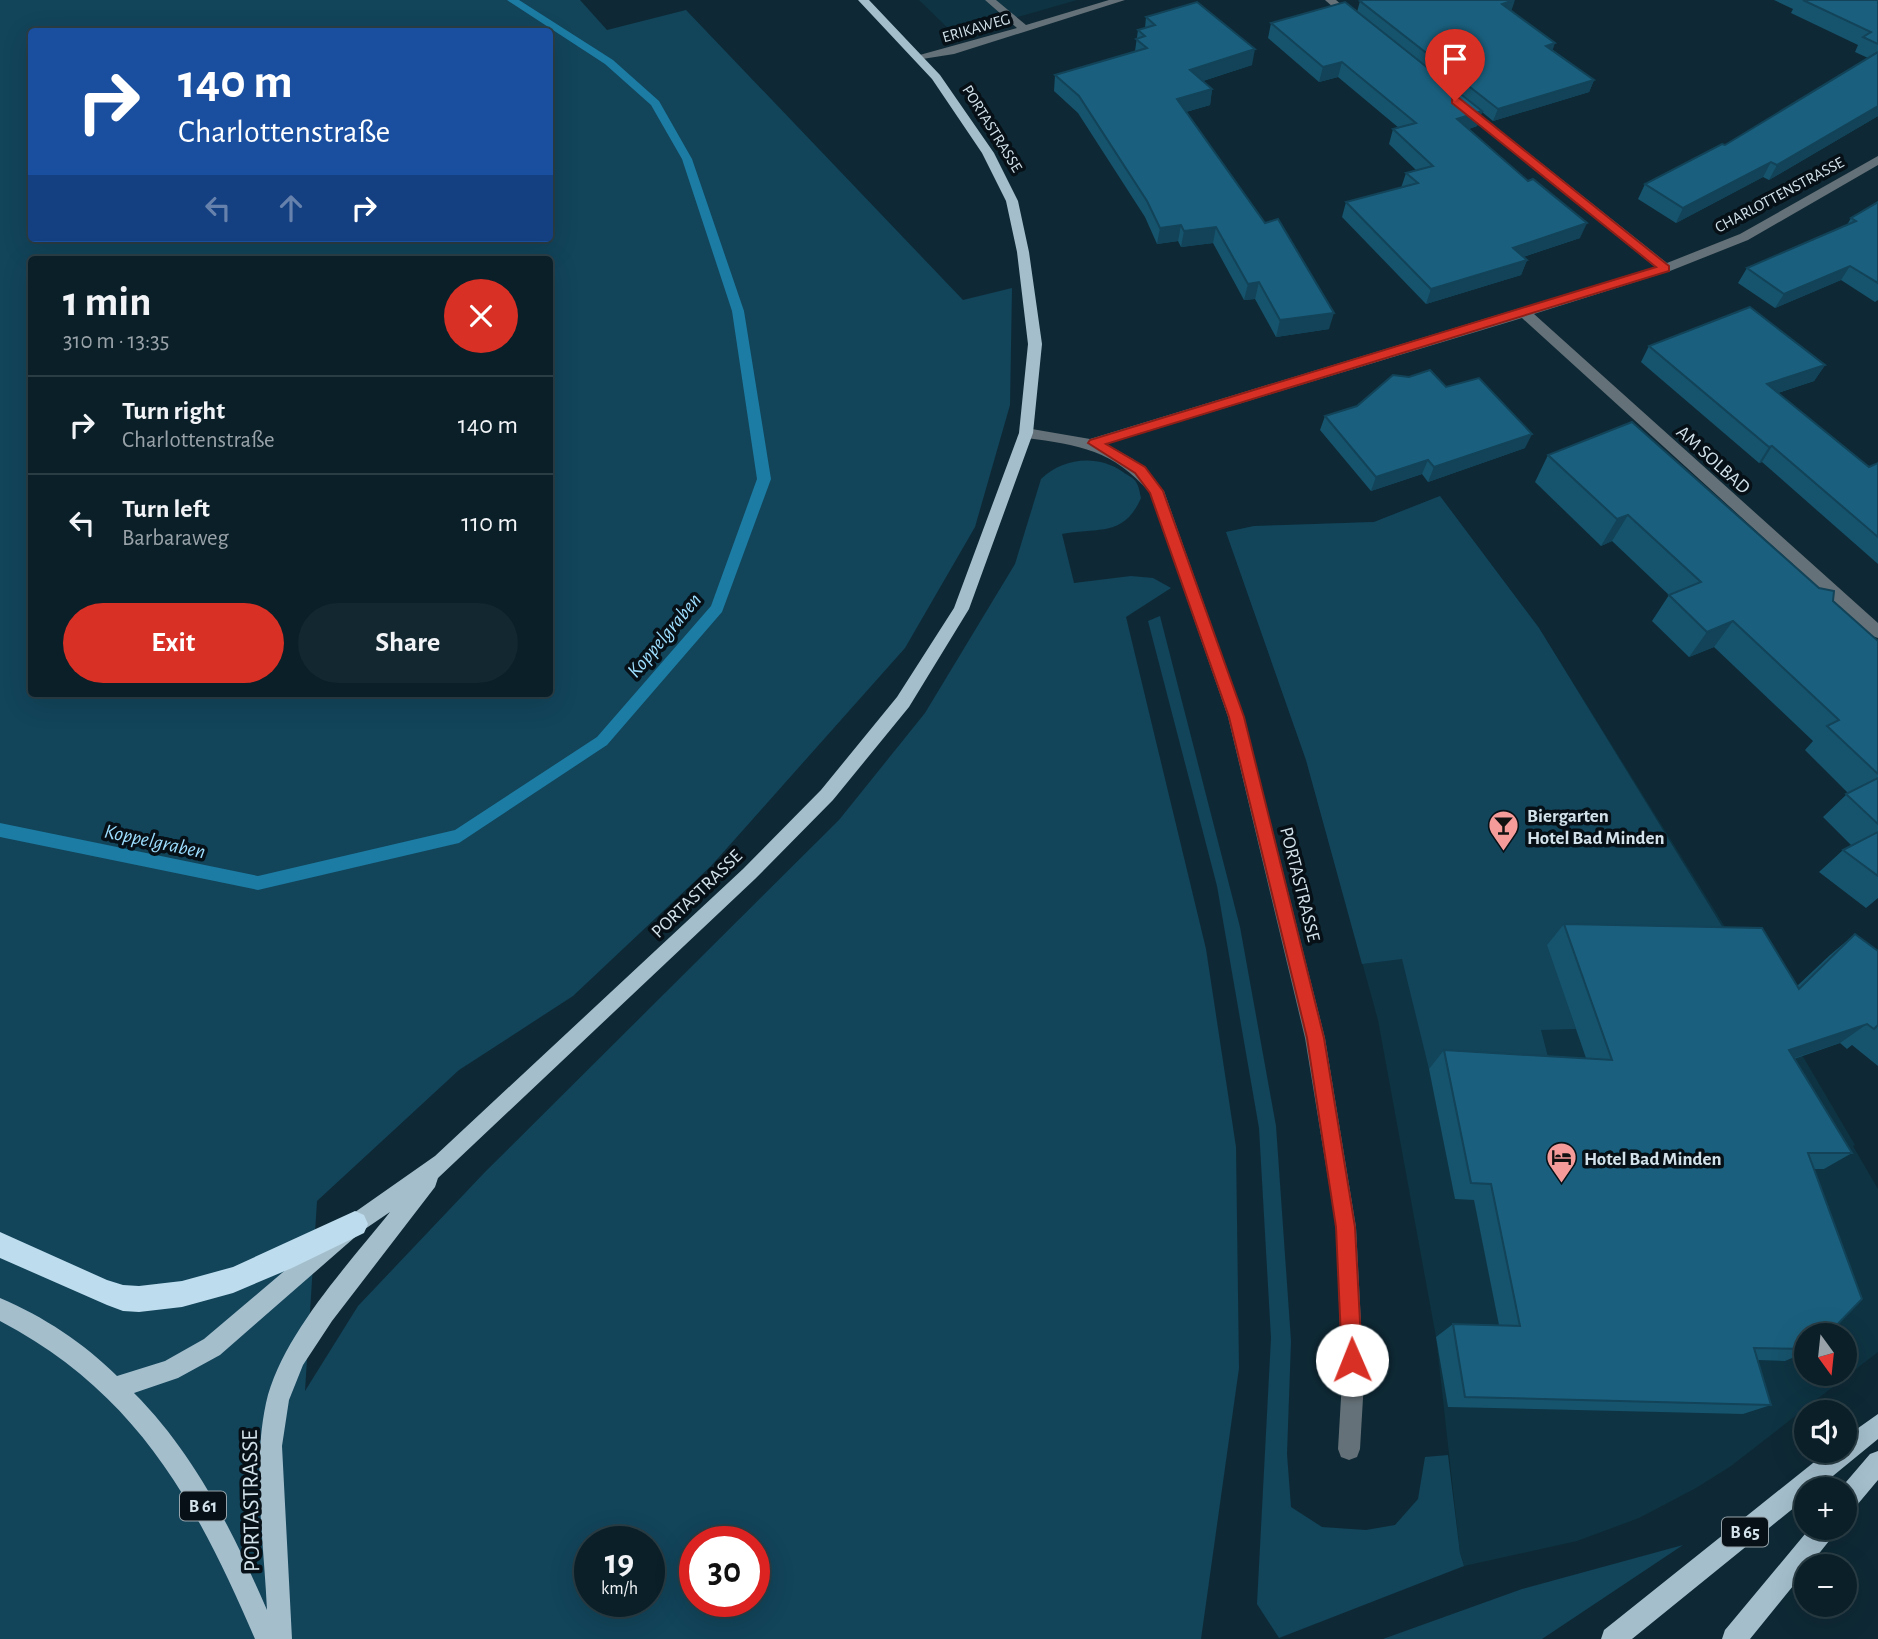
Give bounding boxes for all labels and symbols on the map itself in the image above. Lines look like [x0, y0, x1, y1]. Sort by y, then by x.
street label: ERIKAWEG [940, 11, 1012, 45]
pin [1425, 29, 1485, 101]
street label: PORTASTRASSE [959, 82, 1025, 175]
street label: CHARLOTTENSTRASSE [1712, 154, 1847, 236]
street label: AM SOLBAD [1673, 422, 1753, 498]
water label: Koppelgraben [623, 589, 706, 682]
place label: Biergarten Hotel Bad Minden [1527, 807, 1664, 848]
bar icon: Biergarten Hotel Bad Minden [1487, 809, 1521, 853]
water label: Koppelgraben [102, 821, 207, 863]
street label: PORTASTRASSE [1276, 825, 1323, 944]
street label: PORTASTRASSE [648, 846, 746, 942]
hotel icon: Hotel Bad Minden [1544, 1141, 1578, 1185]
place label: Hotel Bad Minden [1584, 1150, 1721, 1169]
position arrow [1315, 1323, 1389, 1397]
north arrow [1794, 1323, 1857, 1386]
street label: PORTASTRASSE [239, 1430, 264, 1572]
road number: B 61 [180, 1492, 226, 1520]
road number: B 65 [1722, 1518, 1768, 1546]
speed limit sign: 30 [679, 1526, 770, 1617]

